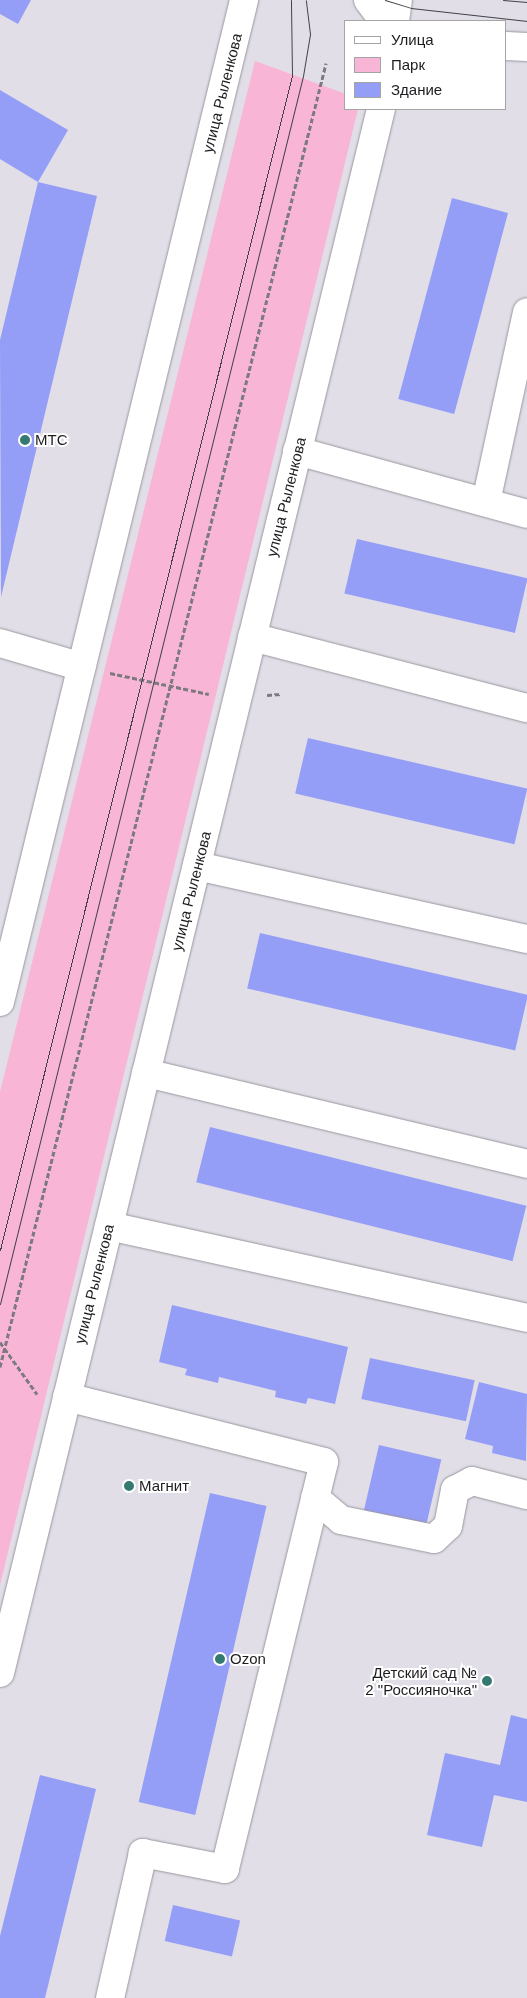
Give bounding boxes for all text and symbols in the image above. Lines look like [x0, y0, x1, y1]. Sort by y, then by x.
legend [344, 20, 507, 110]
street label: улица Рыленкова [198, 31, 246, 155]
text: Улица [391, 31, 434, 48]
text: Парк [391, 56, 425, 73]
text: Здание [391, 81, 442, 98]
place label: МТС [35, 431, 67, 449]
marker: МТС [19, 434, 31, 446]
street label: улица Рыленкова [262, 435, 310, 559]
street label: улица Рыленкова [167, 829, 215, 953]
street label: улица Рыленкова [70, 1222, 118, 1346]
place label: Магнит [139, 1477, 189, 1495]
marker: Магнит [123, 1480, 135, 1492]
place label: Ozon [230, 1650, 266, 1668]
marker: Ozon [214, 1653, 226, 1665]
place label: Детский сад № 2 "Россияночка" [365, 1663, 477, 1698]
marker: Детский сад № 2 "Россияночка" [481, 1675, 493, 1687]

